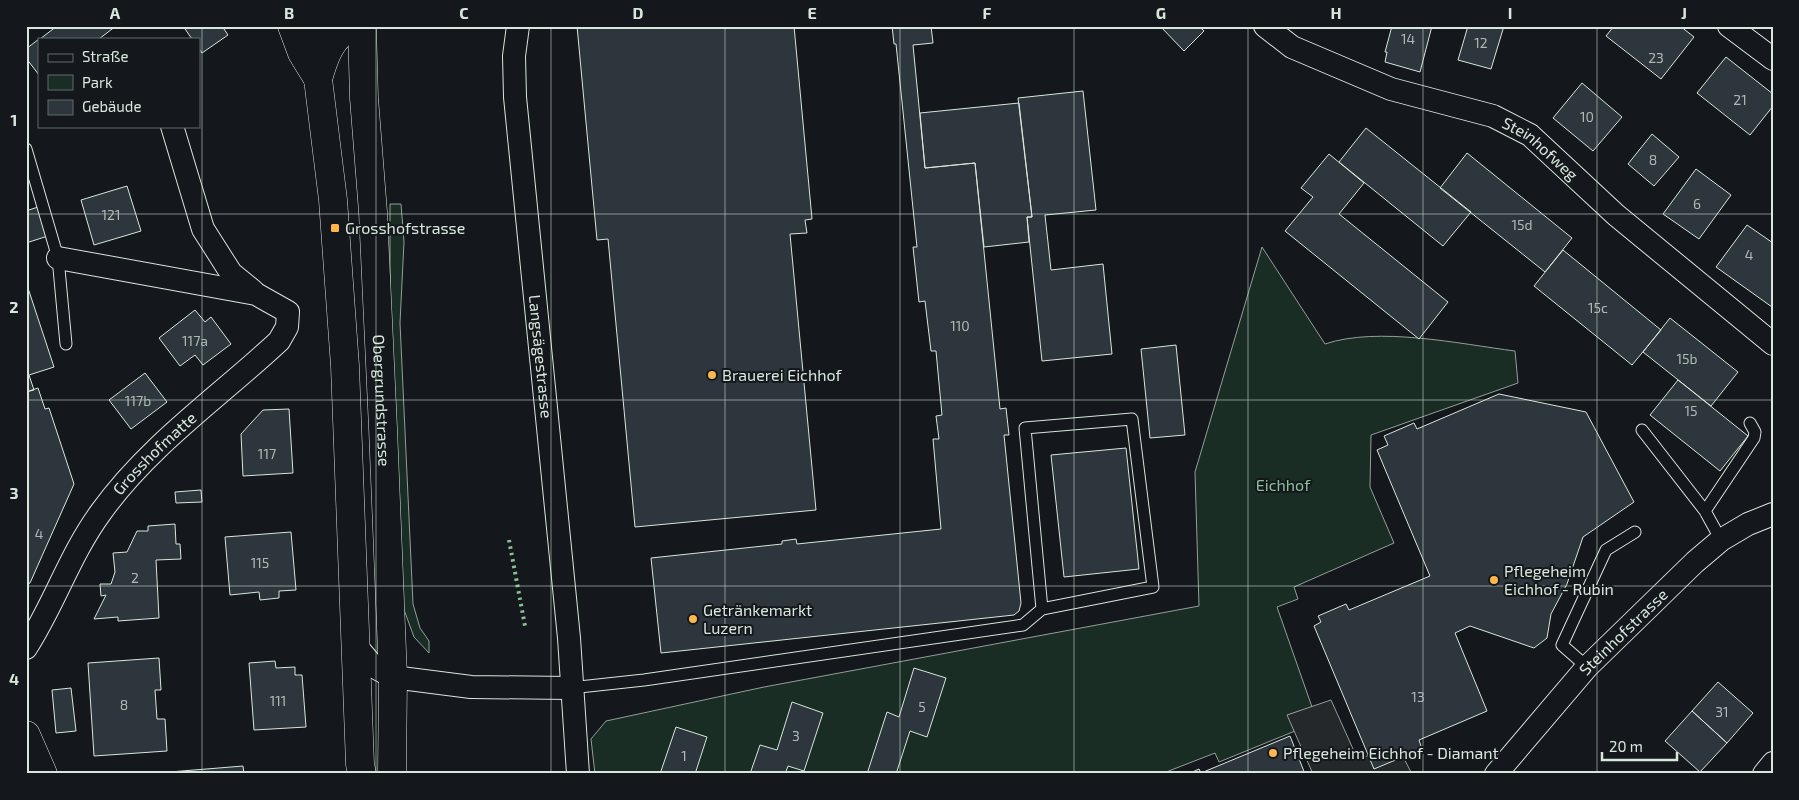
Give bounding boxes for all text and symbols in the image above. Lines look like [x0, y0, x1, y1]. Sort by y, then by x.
text: A [110, 3, 121, 22]
text: B [284, 3, 294, 22]
text: C [459, 3, 469, 22]
text: D [633, 3, 644, 22]
text: E [807, 3, 817, 22]
text: F [983, 3, 992, 22]
text: G [1156, 3, 1166, 22]
text: H [1330, 3, 1342, 22]
text: I [1508, 3, 1512, 22]
text: J [1681, 3, 1687, 22]
house number: 14 [1401, 30, 1415, 47]
house number: 12 [1474, 34, 1488, 51]
legend [38, 38, 200, 128]
text: Straße [82, 47, 128, 65]
house number: 23 [1648, 49, 1664, 66]
text: Park [82, 73, 113, 91]
house number: 21 [1733, 91, 1747, 108]
text: Gebäude [82, 97, 141, 115]
house number: 10 [1580, 108, 1594, 125]
text: 1 [11, 110, 17, 129]
street label: Steinhofweg [1499, 112, 1582, 184]
house number: 8 [1649, 151, 1657, 168]
house number: 6 [1693, 195, 1701, 212]
house number: 121 [101, 206, 121, 223]
house number: 15d [1511, 216, 1533, 233]
place label: Grosshofstrasse [345, 218, 465, 237]
marker: Grosshofstrasse [329, 222, 341, 234]
house number: 4 [1745, 246, 1753, 263]
street label: Langsägestrasse [526, 294, 557, 419]
text: 2 [9, 297, 19, 316]
house number: 15c [1588, 299, 1608, 316]
house number: 110 [950, 317, 970, 334]
house number: 117a [182, 332, 208, 349]
street label: Obergrundstrasse [370, 334, 395, 467]
house number: 15b [1676, 350, 1698, 367]
place label: Brauerei Eichhof [722, 365, 843, 384]
marker: Brauerei Eichhof [706, 369, 718, 381]
house number: 117b [125, 392, 151, 409]
house number: 15 [1684, 402, 1698, 419]
street label: Grosshofmatte [108, 408, 200, 498]
house number: 117 [258, 445, 276, 462]
park label: Eichhof [1256, 475, 1311, 494]
text: 3 [9, 483, 19, 502]
house number: 4 [35, 525, 43, 542]
house number: 115 [251, 554, 269, 571]
place label: Pflegeheim Eichhof - Rubin [1504, 561, 1614, 598]
house number: 2 [131, 569, 139, 586]
marker: Pflegeheim Eichhof - Rubin [1488, 574, 1500, 586]
street label: Steinhofstrasse [1575, 584, 1671, 678]
place label: Getränkemarkt Luzern [703, 600, 812, 637]
marker: Getränkemarkt Luzern [687, 613, 699, 625]
text: 4 [9, 669, 19, 688]
house number: 13 [1411, 688, 1425, 705]
house number: 111 [270, 692, 286, 709]
house number: 8 [120, 696, 128, 713]
house number: 5 [918, 698, 926, 715]
house number: 31 [1715, 703, 1729, 720]
house number: 3 [792, 727, 800, 744]
scale bar [1602, 730, 1676, 762]
text: 20 m [1609, 737, 1643, 755]
place label: Pflegeheim Eichhof - Diamant [1283, 743, 1499, 762]
house number: 1 [681, 747, 687, 764]
marker: Pflegeheim Eichhof - Diamant [1267, 747, 1279, 759]

